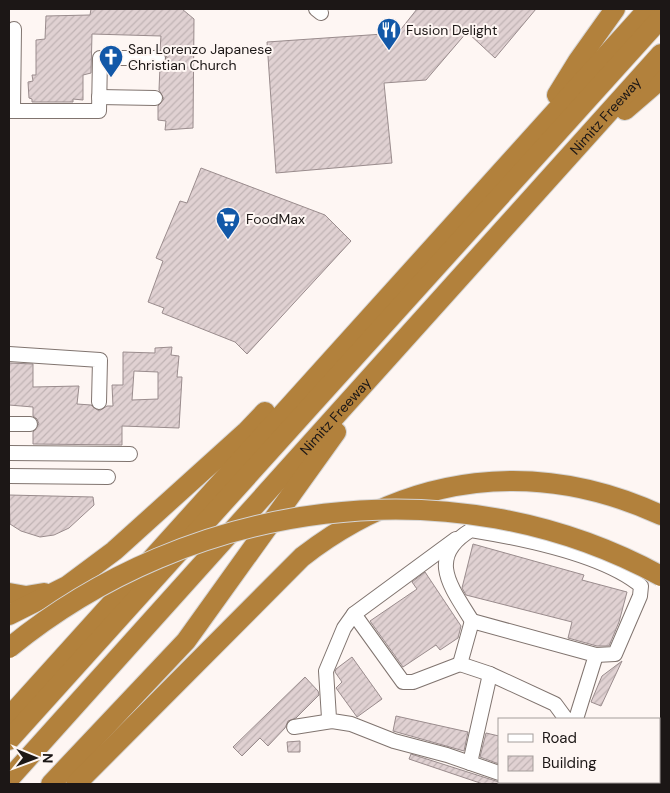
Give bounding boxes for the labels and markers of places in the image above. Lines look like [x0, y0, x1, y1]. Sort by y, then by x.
restaurant icon: Fusion Delight [376, 17, 402, 51]
place label: Fusion Delight [406, 21, 497, 39]
place label: San Lorenzo Japanese Christian Church [128, 40, 272, 74]
church icon: San Lorenzo Japanese Christian Church [98, 44, 124, 78]
supermarket icon: FoodMax [215, 206, 241, 240]
place label: FoodMax [246, 210, 305, 228]

